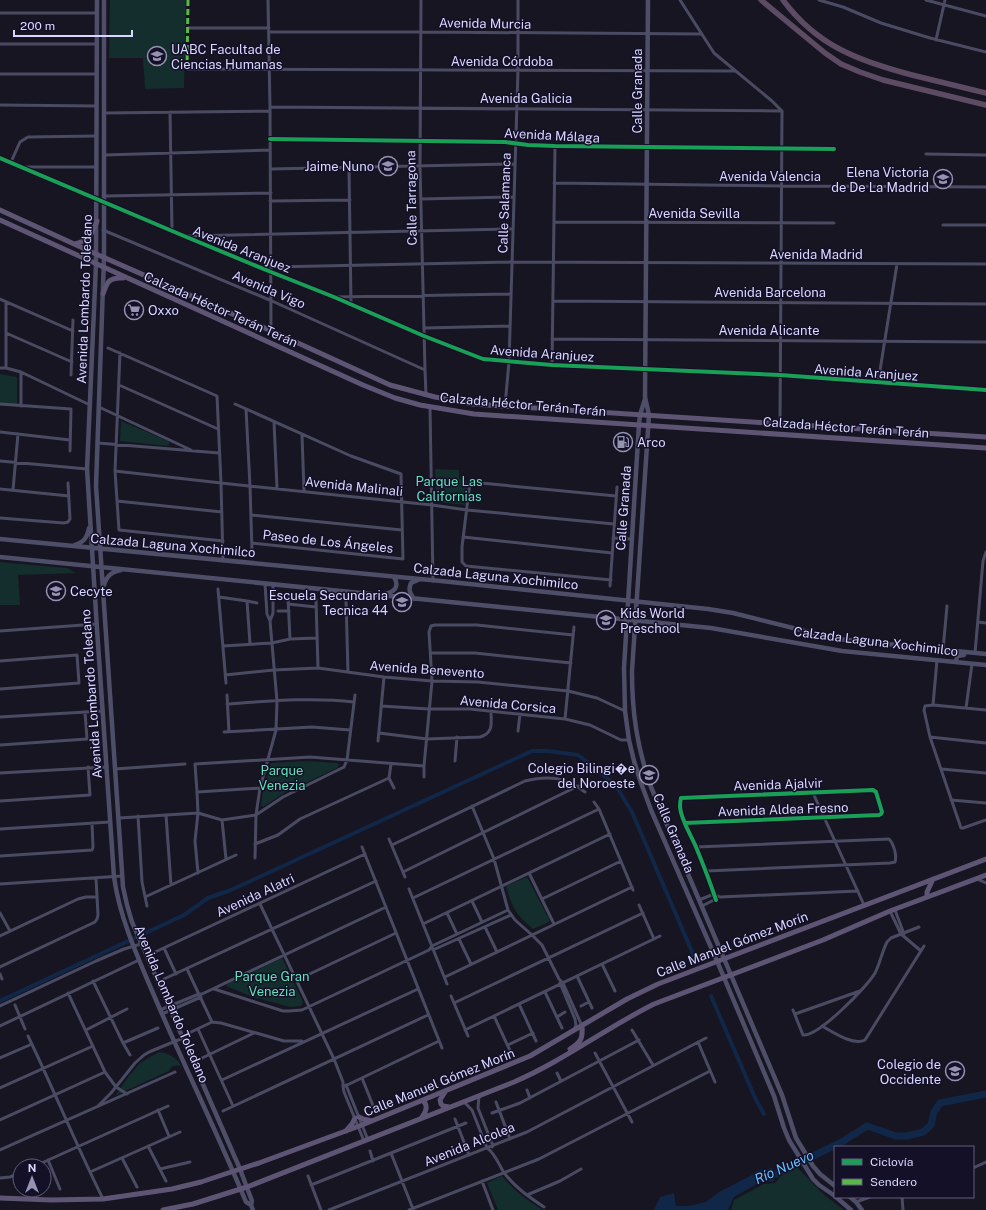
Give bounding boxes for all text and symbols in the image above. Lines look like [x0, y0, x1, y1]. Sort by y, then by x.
scale bar [14, 12, 132, 38]
street label: Avenida Murcia [439, 15, 531, 32]
text: 200 m [20, 19, 55, 33]
place label: UABC Facultad de Ciencias Humanas [171, 42, 282, 72]
school or university icon: UABC Facultad de Ciencias Humanas [146, 45, 168, 67]
street label: Calle Granada [630, 48, 645, 134]
street label: Avenida Córdoba [451, 54, 553, 69]
street label: Avenida Galicia [480, 91, 572, 106]
street label: Avenida Málaga [504, 126, 600, 145]
street label: Calle Tarragona [403, 150, 420, 246]
street label: Calle Salamanca [495, 152, 514, 254]
school or university icon: Jaime Nuno [377, 155, 399, 177]
place label: Jaime Nuno [304, 159, 374, 174]
place label: Elena Victoria de De La Madrid [831, 165, 929, 195]
school or university icon: Elena Victoria de De La Madrid [932, 168, 954, 190]
street label: Avenida Valencia [719, 169, 821, 184]
street label: Avenida Sevilla [648, 206, 740, 221]
street label: Avenida Lombardo Toledano [74, 214, 95, 384]
street label: Avenida Aranjuez [191, 223, 293, 276]
street label: Avenida Madrid [769, 247, 863, 262]
street label: Avenida Vigo [230, 267, 308, 312]
street label: Calzada Héctor Terán Terán [142, 269, 300, 350]
street label: Avenida Barcelona [714, 285, 826, 300]
supermarket icon: Oxxo [123, 299, 145, 321]
place label: Oxxo [148, 303, 179, 318]
street label: Avenida Alicante [718, 323, 820, 338]
street label: Avenida Aranjuez [489, 342, 594, 365]
street label: Avenida Aranjuez [813, 361, 918, 384]
street label: Calzada Héctor Terán Terán [439, 390, 607, 419]
street label: Calzada Héctor Terán Terán [762, 414, 930, 441]
fuel station icon: Arco [612, 431, 634, 453]
place label: Arco [637, 435, 666, 450]
street label: Calle Granada [613, 465, 634, 551]
street label: Avenida Malinali [304, 474, 404, 499]
park label: Parque Las Californias [415, 474, 483, 504]
street label: Paseo de Los Ángeles [262, 526, 394, 556]
street label: Calzada Laguna Xochimilco [90, 531, 256, 560]
street label: Calzada Laguna Xochimilco [413, 560, 579, 593]
school or university icon: Cecyte [45, 580, 67, 602]
place label: Cecyte [70, 584, 113, 599]
place label: Escuela Secundaria Tecnica 44 [269, 588, 388, 618]
school or university icon: Escuela Secundaria Tecnica 44 [391, 591, 413, 613]
place label: Kids World Preschool [620, 606, 685, 636]
street label: Avenida Lombardo Toledano [78, 609, 105, 779]
school or university icon: Kids World Preschool [595, 609, 617, 631]
street label: Calzada Laguna Xochimilco [793, 624, 959, 659]
street label: Avenida Benevento [369, 658, 485, 681]
street label: Avenida Corsica [459, 693, 557, 716]
place label: Colegio Bilingi�e del Noroeste [528, 761, 635, 791]
park label: Parque Venezia [259, 763, 305, 793]
school or university icon: Colegio Bilingi�e del Noroeste [638, 764, 660, 786]
street label: Avenida Ajalvir [733, 775, 823, 794]
street label: Calle Granada [650, 791, 697, 875]
street label: Avenida Aldea Fresno [717, 800, 849, 819]
street label: Avenida Alatri [214, 871, 297, 920]
street label: Calle Manuel Gómez Morín [654, 909, 810, 980]
street label: Avenida Lombardo Toledano [131, 923, 212, 1085]
park label: Parque Gran Venezia [234, 969, 310, 999]
street label: Calle Manuel Gómez Morín [362, 1045, 517, 1120]
place label: Colegio de Occidente [877, 1057, 941, 1087]
school or university icon: Colegio de Occidente [944, 1060, 966, 1082]
street label: Avenida Alcolea [422, 1119, 517, 1169]
legend [834, 1146, 974, 1198]
water label: Río Nuevo [752, 1147, 816, 1187]
text: Ciclovía [870, 1155, 913, 1169]
north arrow [12, 1158, 52, 1198]
text: N [28, 1162, 36, 1174]
text: Sendero [870, 1175, 917, 1189]

